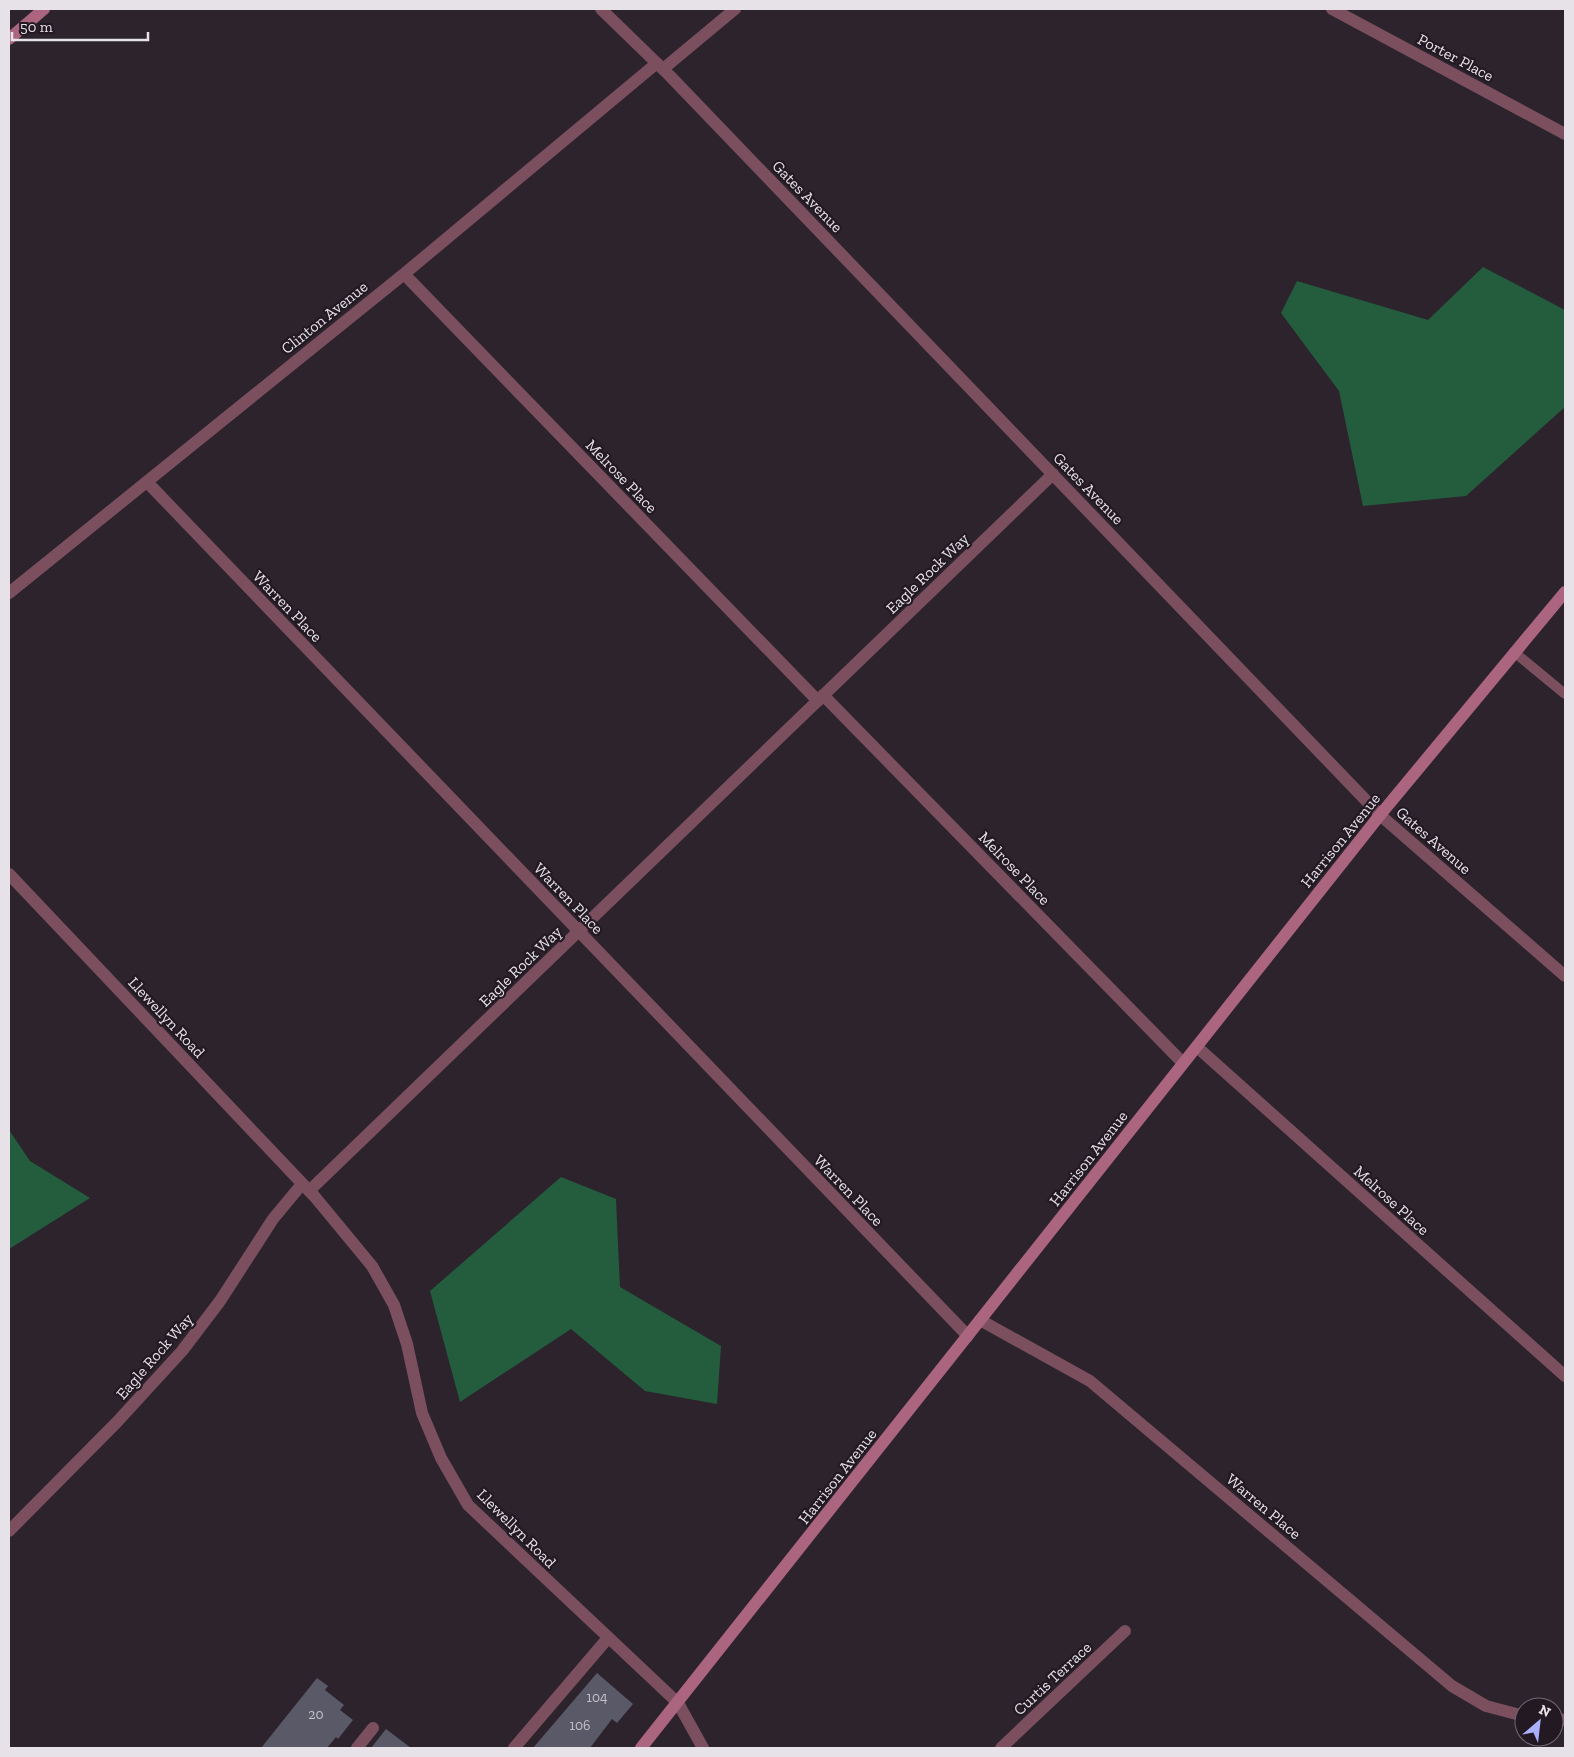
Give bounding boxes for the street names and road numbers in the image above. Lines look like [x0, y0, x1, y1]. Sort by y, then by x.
street label: Porter Place [1414, 29, 1497, 85]
street label: Gates Avenue [768, 156, 847, 236]
street label: Clinton Avenue [277, 277, 371, 358]
street label: Melrose Place [582, 436, 661, 517]
street label: Gates Avenue [1049, 448, 1128, 528]
street label: Eagle Rock Way [882, 529, 973, 618]
street label: Warren Place [249, 567, 326, 646]
street label: Harrison Avenue [1297, 789, 1384, 891]
street label: Gates Avenue [1392, 803, 1475, 878]
street label: Melrose Place [975, 828, 1054, 909]
street label: Warren Place [530, 859, 607, 938]
street label: Eagle Rock Way [475, 922, 566, 1011]
street label: Llewellyn Road [124, 973, 209, 1062]
street label: Harrison Avenue [1045, 1107, 1132, 1210]
street label: Warren Place [810, 1151, 887, 1230]
street label: Melrose Place [1350, 1162, 1433, 1239]
street label: Eagle Rock Way [112, 1309, 197, 1403]
street label: Harrison Avenue [794, 1425, 881, 1528]
street label: Warren Place [1222, 1470, 1305, 1543]
street label: Llewellyn Road [473, 1485, 560, 1572]
street label: Curtis Terrace [1010, 1638, 1095, 1719]

